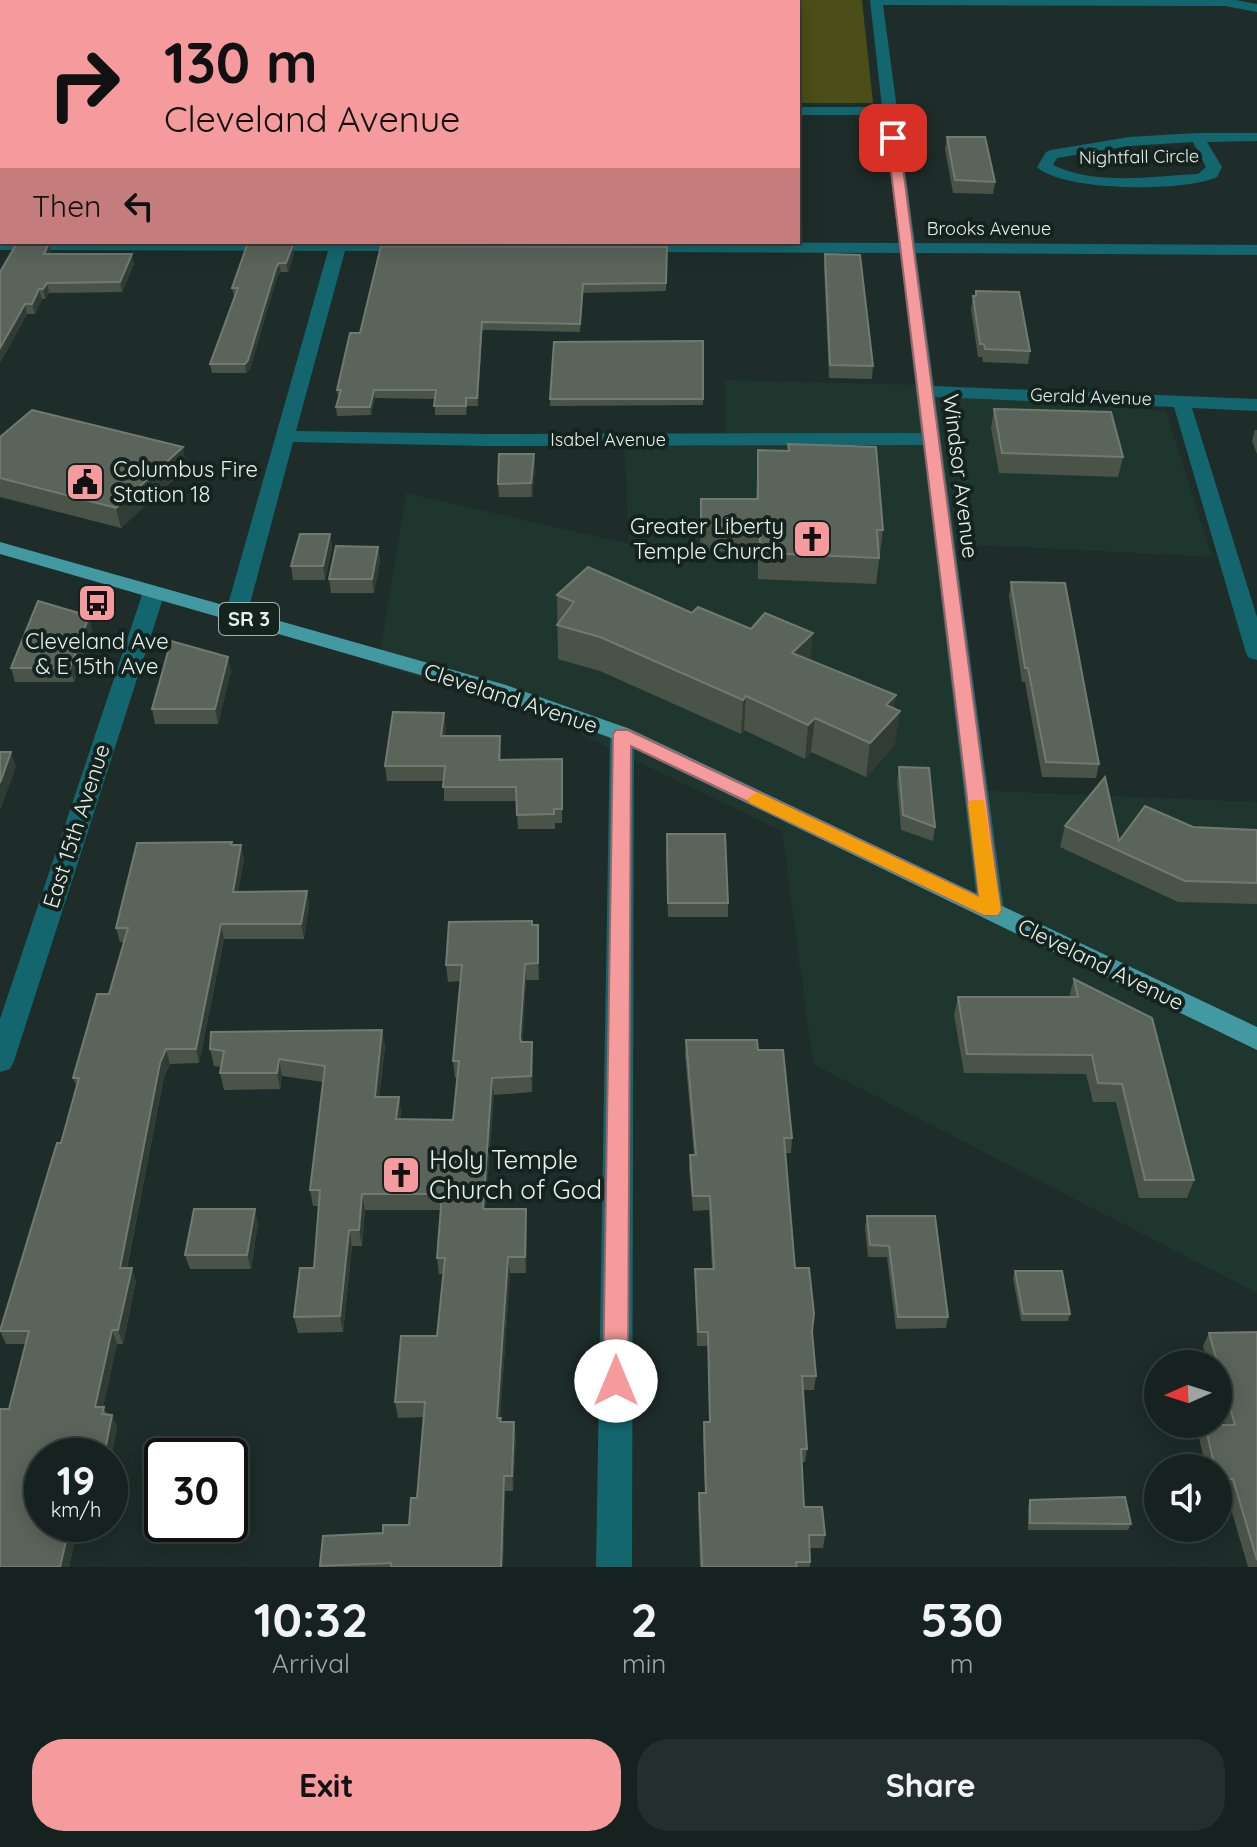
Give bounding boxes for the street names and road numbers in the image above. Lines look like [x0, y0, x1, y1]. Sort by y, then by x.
street label: Nightfall Circle [1079, 144, 1199, 169]
street label: Brooks Avenue [927, 217, 1051, 240]
street label: Gerald Avenue [1030, 383, 1152, 410]
street label: Windsor Avenue [937, 392, 985, 560]
street label: Isabel Avenue [550, 428, 666, 451]
road number: SR 3 [219, 603, 279, 635]
street label: Cleveland Avenue [421, 657, 601, 739]
street label: East 15th Avenue [36, 740, 116, 912]
street label: Cleveland Avenue [1013, 912, 1189, 1016]

